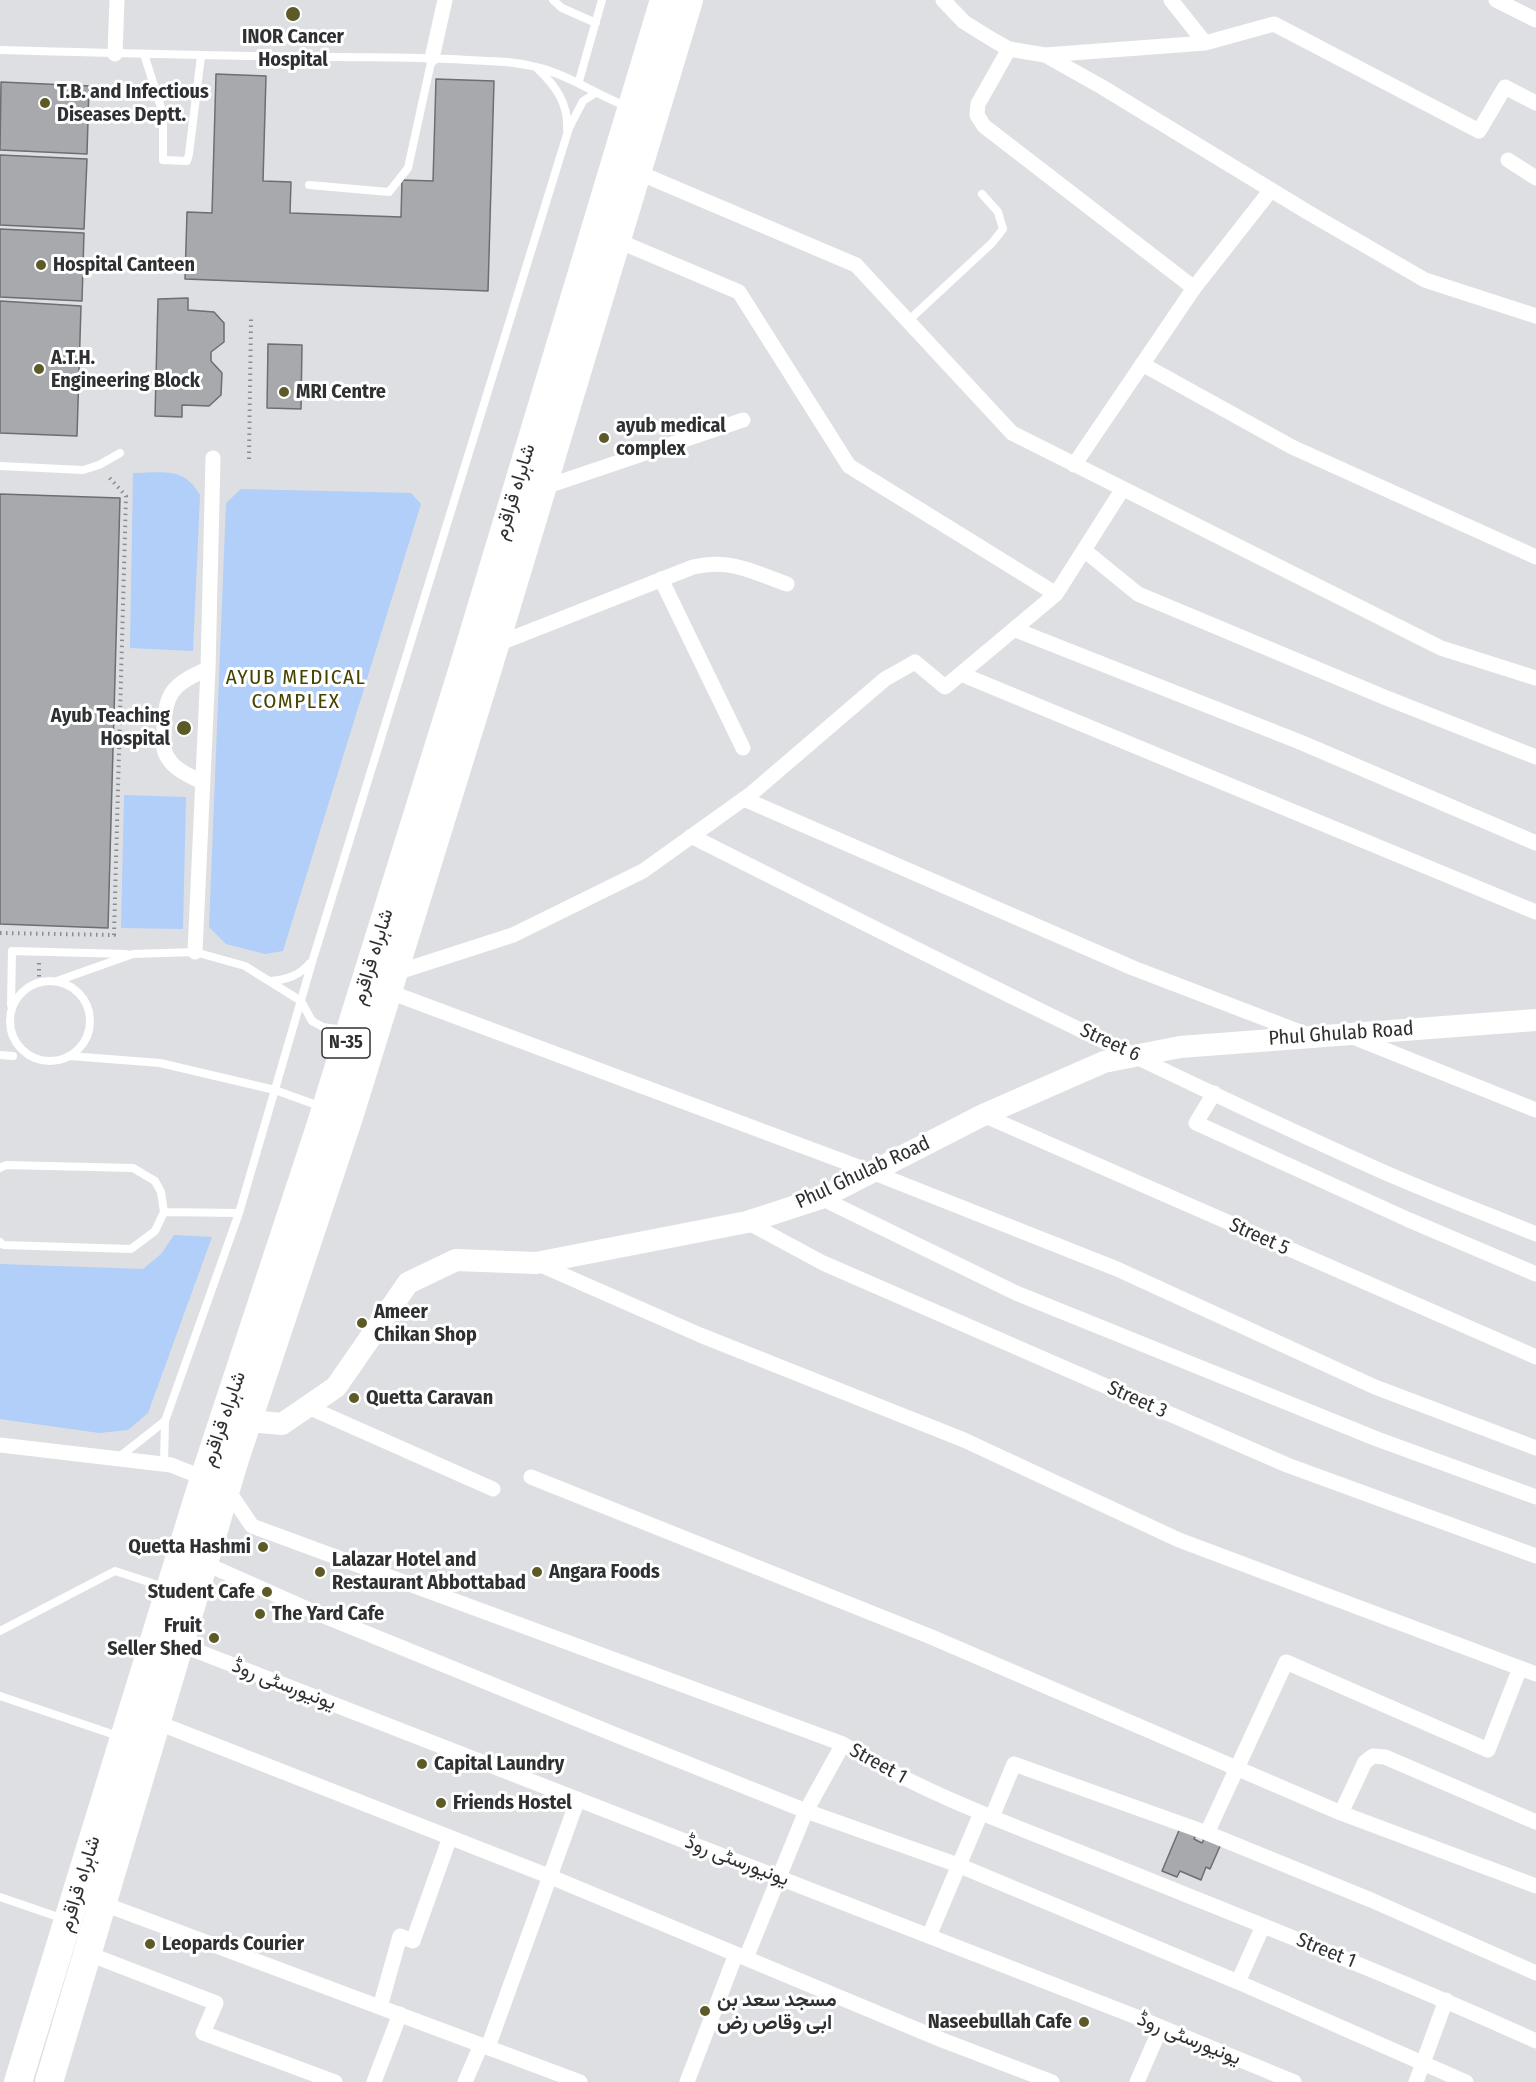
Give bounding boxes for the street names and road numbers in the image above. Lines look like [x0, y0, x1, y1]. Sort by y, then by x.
street label: شاہراہ قراقرم [489, 441, 541, 543]
street label: شاہراہ قراقرم [347, 906, 399, 1008]
street label: Phul Ghulab Road [1268, 1017, 1414, 1051]
street label: Street 6 [1076, 1019, 1144, 1067]
road number: N-35 [322, 1028, 370, 1058]
street label: Phul Ghulab Road [792, 1131, 934, 1215]
street label: Street 5 [1225, 1213, 1293, 1261]
street label: شاہراہ قراقرم [197, 1368, 251, 1470]
street label: Street 3 [1103, 1376, 1171, 1424]
street label: یونیورسٹی روڈ [229, 1654, 339, 1716]
street label: Street 1 [845, 1739, 911, 1789]
street label: یونیورسٹی روڈ [682, 1830, 792, 1892]
street label: شاہراہ قراقرم [54, 1833, 106, 1935]
street label: Street 1 [1293, 1928, 1359, 1974]
street label: یونیورسٹی روڈ [1134, 2007, 1244, 2071]

